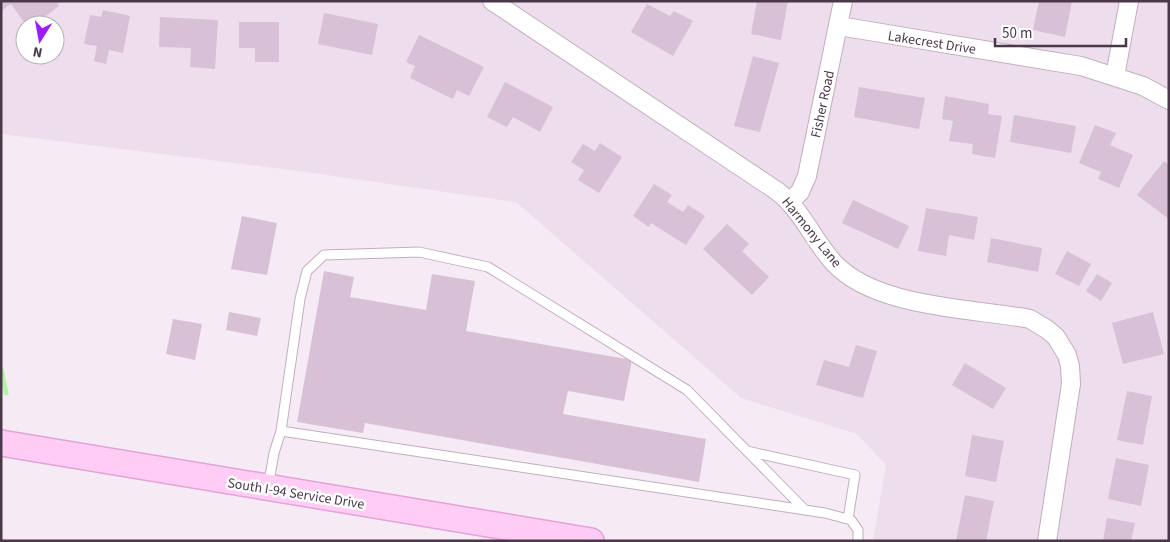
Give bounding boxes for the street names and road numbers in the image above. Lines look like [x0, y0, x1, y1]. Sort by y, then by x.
street label: Lakecrest Drive [886, 26, 977, 60]
street label: Fisher Road [806, 69, 840, 140]
street label: Harmony Lane [776, 193, 846, 272]
street label: South I-94 Service Drive [226, 473, 366, 515]

